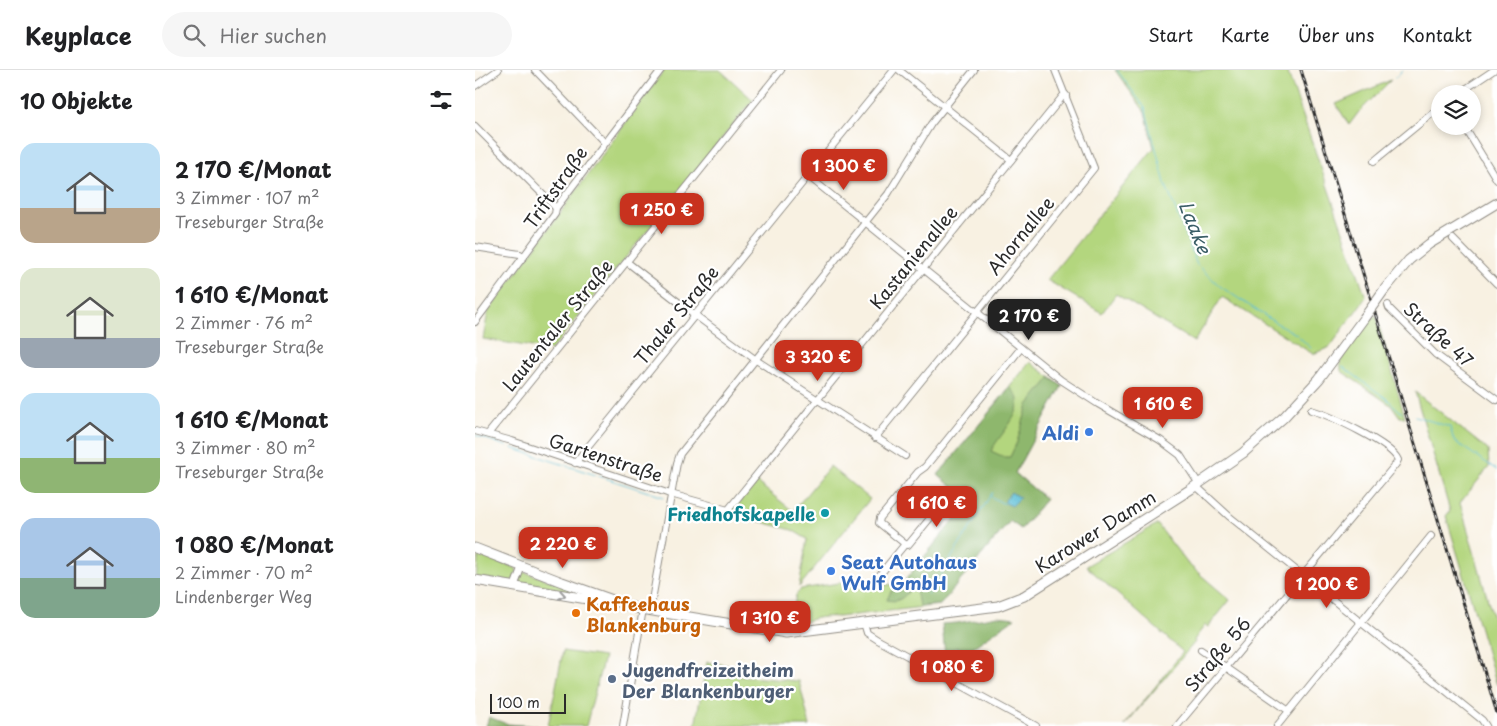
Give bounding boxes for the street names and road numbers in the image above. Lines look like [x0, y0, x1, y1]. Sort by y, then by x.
street label: Triftstraße [517, 140, 593, 234]
street label: Ahornallee [980, 190, 1060, 280]
street label: Kastanienallee [863, 199, 963, 315]
street label: Lautentaler Straße [495, 253, 619, 397]
street label: Thaler Straße [627, 259, 725, 371]
street label: Straße 47 [1398, 295, 1480, 373]
street label: Gartenstraße [546, 426, 666, 488]
street label: Karower Damm [1029, 483, 1161, 579]
street label: Straße 56 [1178, 611, 1256, 697]

